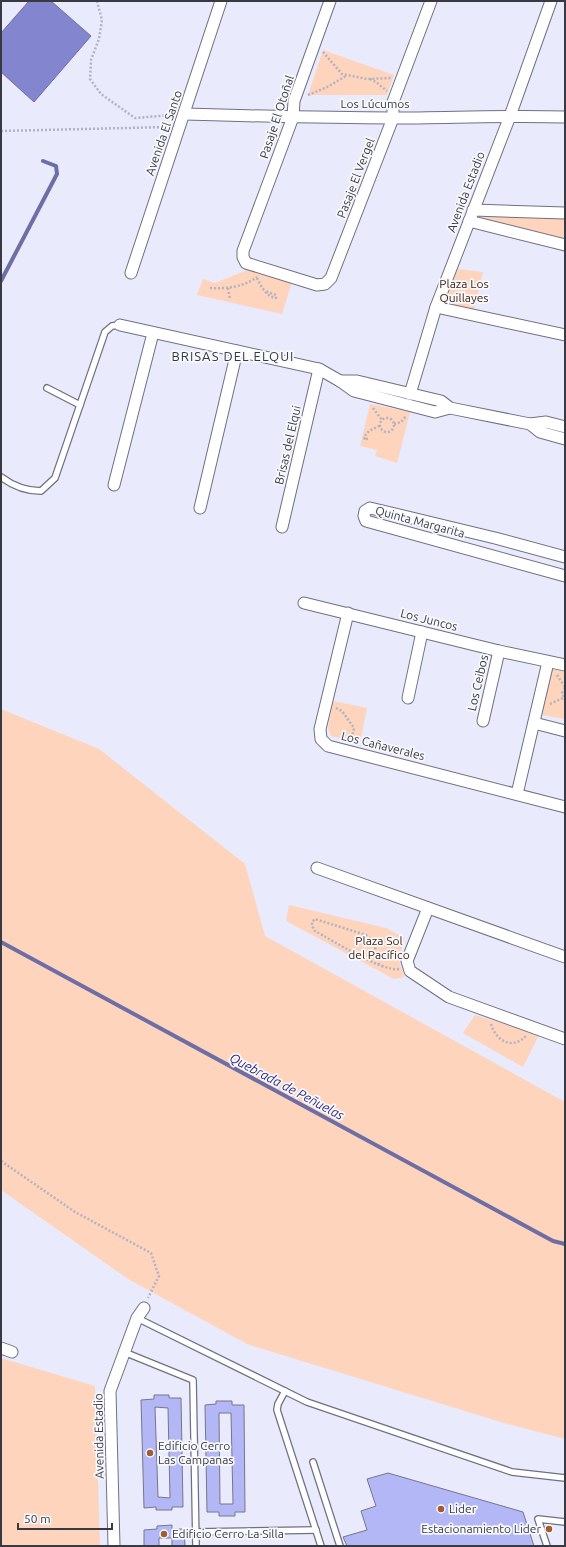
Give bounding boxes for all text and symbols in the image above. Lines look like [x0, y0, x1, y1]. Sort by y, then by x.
street label: Pasaje El Otoñal [257, 74, 296, 160]
street label: Avenida El Santo [143, 88, 184, 177]
street label: Los Lúcumos [340, 97, 410, 110]
street label: Pasaje El Vergel [334, 136, 377, 220]
street label: Avenida Estadio [444, 150, 487, 234]
park label: Plaza Los Quillayes [439, 277, 489, 304]
district label: BRISAS DEL ELQUI [172, 349, 294, 364]
street label: Brisas del Elqui [272, 404, 303, 486]
street label: Quinta Margarita [374, 503, 466, 540]
street label: Los Juncos [399, 606, 459, 633]
street label: Los Ceibos [465, 654, 490, 712]
street label: Los Cañaverales [340, 729, 426, 762]
park label: Plaza Sol del Pacífico [348, 934, 410, 961]
water label: Quebrada de Peñuelas [227, 1050, 347, 1123]
street label: Avenida Estadio [91, 1393, 106, 1479]
place label: Edificio Cerro Las Campanas [158, 1439, 234, 1466]
marker: Edificio Cerro Las Campanas [145, 1448, 155, 1458]
place label: Lider [449, 1502, 477, 1515]
marker: Lider [436, 1504, 446, 1514]
scale bar [18, 1505, 112, 1531]
text: 50 m [24, 1512, 51, 1525]
place label: Estacionamiento Lider [421, 1522, 541, 1535]
marker: Estacionamiento Lider [544, 1524, 554, 1534]
place label: Edificio Cerro La Silla [172, 1527, 284, 1540]
marker: Edificio Cerro La Silla [159, 1529, 169, 1539]

